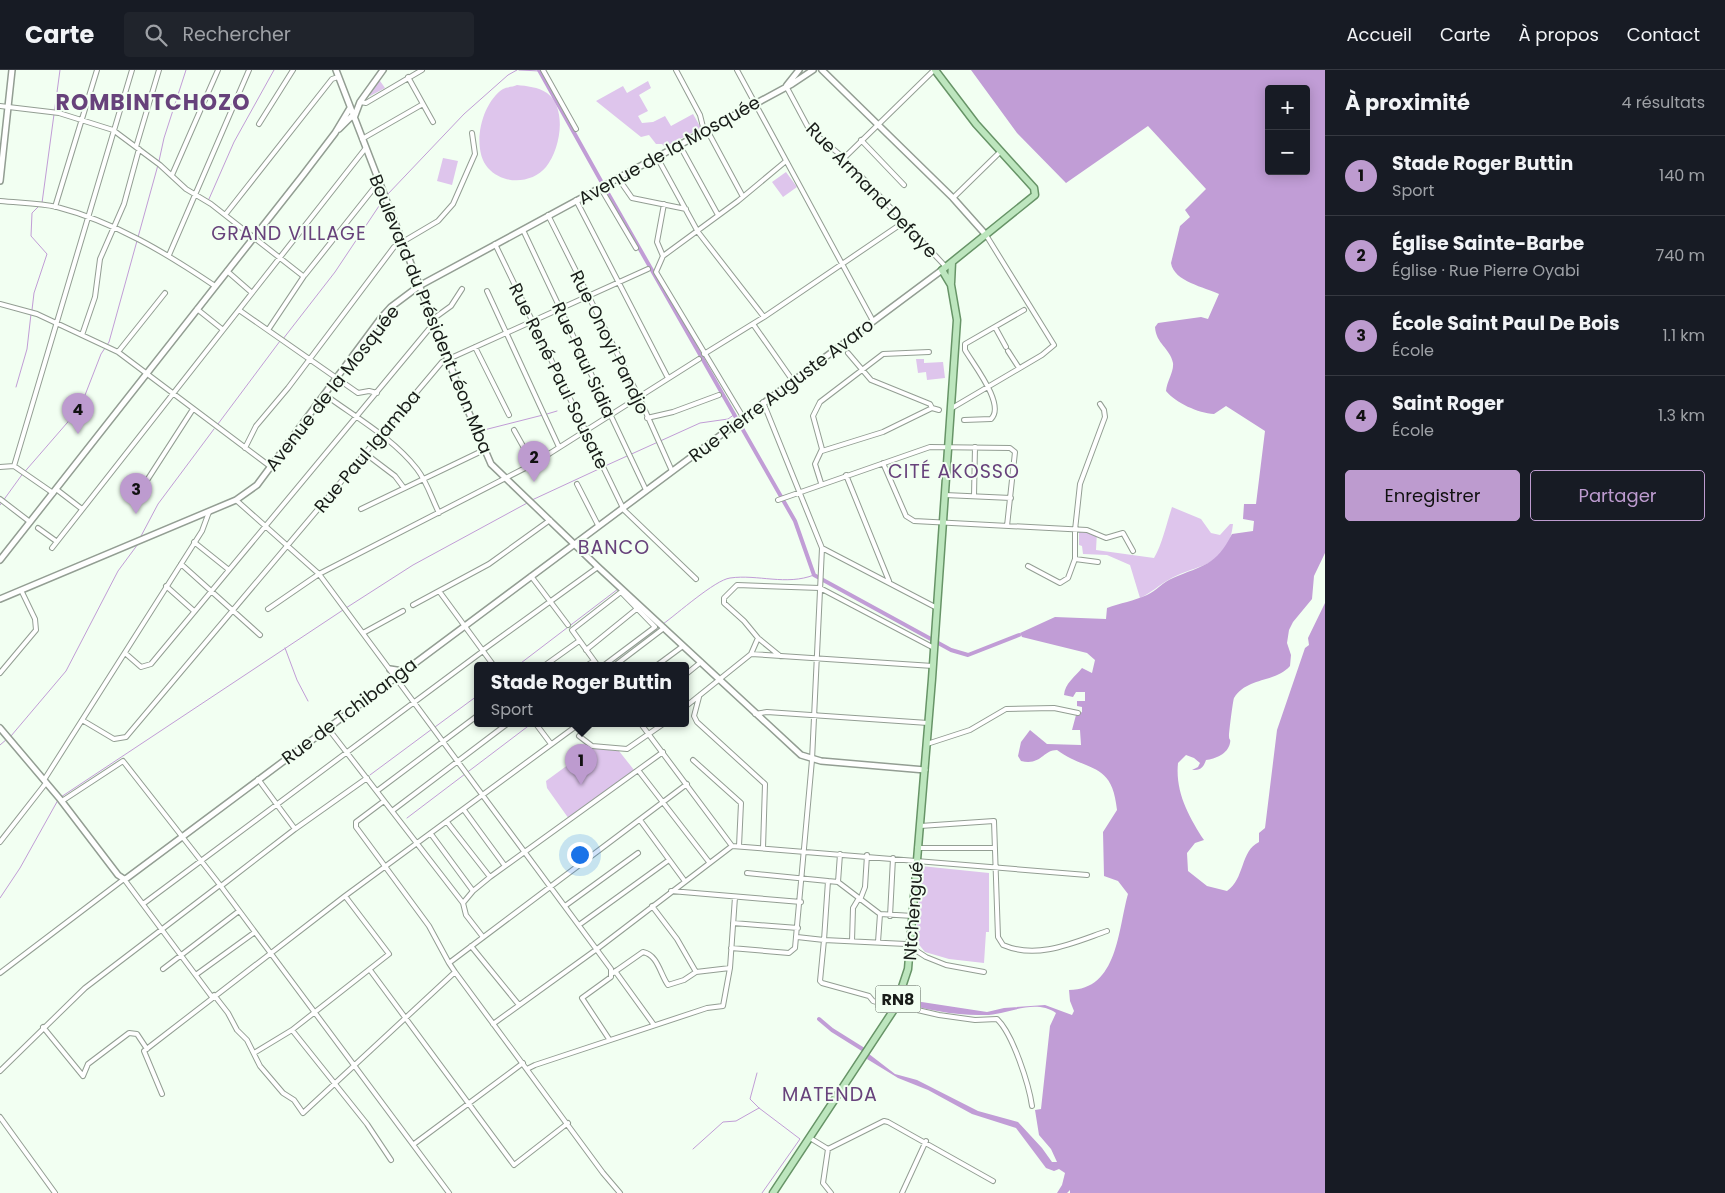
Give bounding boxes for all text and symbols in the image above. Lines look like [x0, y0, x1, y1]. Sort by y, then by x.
search box [124, 12, 474, 57]
text: Carte [25, 18, 94, 51]
icon: search [142, 21, 170, 49]
text: Rechercher [182, 21, 291, 48]
text: Accueil [1346, 22, 1412, 47]
text: Carte [1440, 22, 1490, 47]
text: À propos [1518, 22, 1599, 47]
text: Contact [1627, 22, 1700, 47]
map controls [1265, 85, 1310, 175]
button: + [1265, 85, 1310, 130]
district label: ROMBINTCHOZO [56, 87, 250, 118]
text: À proximité [1345, 88, 1470, 117]
street label: Avenue de la Mosquée [574, 90, 764, 210]
text: 4 résultats [1621, 91, 1705, 114]
street label: Rue Armand Defaye [801, 117, 943, 263]
button: − [1265, 130, 1310, 175]
text: Stade Roger Buttin [1392, 150, 1573, 177]
text: 1 [1358, 164, 1364, 187]
text: 140 m [1659, 164, 1705, 187]
street label: Boulevard du Président Léon Mba [363, 171, 499, 457]
text: Sport [1392, 179, 1434, 202]
district label: GRAND VILLAGE [211, 220, 367, 247]
text: Église Sainte-Barbe [1392, 230, 1584, 257]
text: 2 [1356, 244, 1366, 267]
text: 740 m [1655, 244, 1705, 267]
text: Église · Rue Pierre Oyabi [1392, 259, 1580, 282]
street label: Rue Onoyi Pandjo [564, 266, 656, 418]
street label: Rue René Paul Sousate [503, 279, 615, 473]
street label: Rue Paul Sidia [546, 298, 622, 422]
street label: Avenue de la Mosquée [259, 300, 405, 476]
text: École Saint Paul De Bois [1392, 310, 1620, 337]
street label: Rue Pierre Auguste Avaro [683, 312, 879, 468]
text: 3 [1356, 324, 1366, 347]
text: 1.1 km [1662, 324, 1705, 347]
text: École [1392, 339, 1434, 362]
street label: Rue Paul Igamba [308, 384, 426, 518]
text: Saint Roger [1392, 390, 1504, 417]
pin: 4 [62, 393, 94, 434]
text: 4 [1356, 404, 1366, 427]
text: 1.3 km [1658, 404, 1705, 427]
text: École [1392, 419, 1434, 442]
pin: 2 [518, 441, 550, 482]
district label: CITÉ AKOSSO [888, 458, 1020, 485]
button: Enregistrer [1345, 470, 1520, 521]
button: Partager [1530, 470, 1705, 521]
pin: 3 [120, 473, 152, 514]
district label: BANCO [578, 534, 650, 561]
street label: Rue de Tchibanga [276, 652, 422, 770]
popup [474, 662, 689, 727]
text: Stade Roger Buttin [491, 669, 672, 696]
text: Sport [491, 698, 533, 721]
pin: 1 [565, 744, 597, 785]
your location [567, 842, 593, 868]
street label: Ntchengué [897, 861, 929, 961]
road number: RN8 [876, 986, 920, 1012]
district label: MATENDA [782, 1081, 878, 1108]

